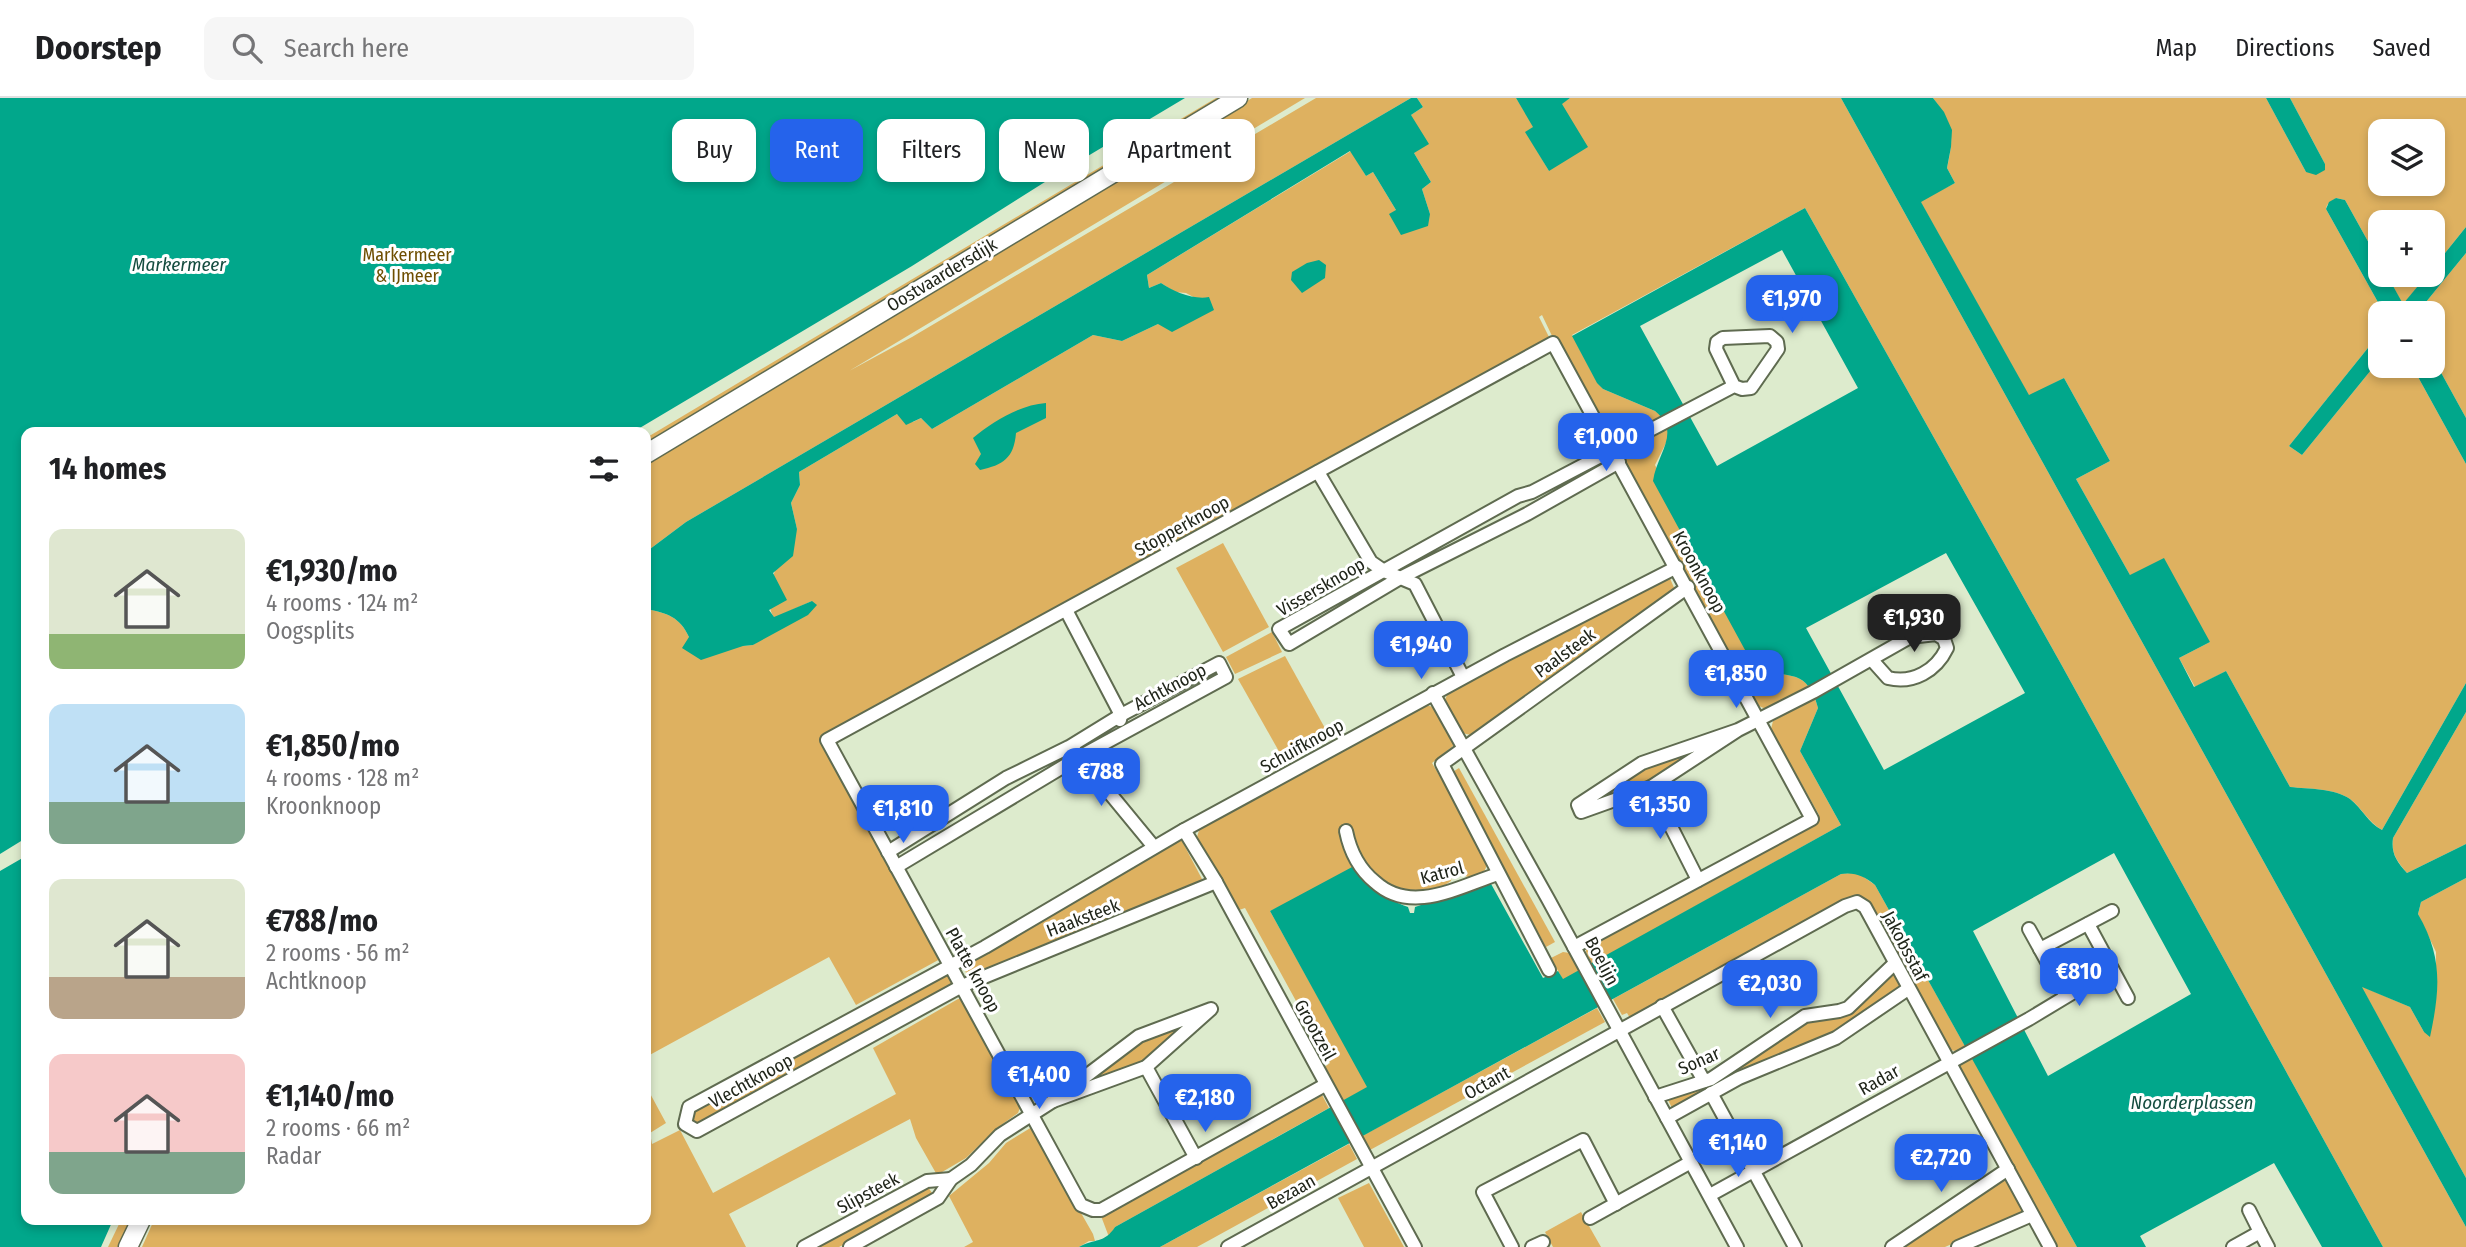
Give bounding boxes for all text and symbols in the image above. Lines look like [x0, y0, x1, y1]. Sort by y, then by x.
search box [204, 17, 694, 80]
text: Doorstep [35, 28, 162, 68]
icon: search [228, 29, 266, 67]
text: Search here [284, 33, 409, 64]
text: Map [2156, 34, 2197, 62]
text: Directions [2235, 34, 2334, 62]
text: Saved [2372, 34, 2431, 62]
chip: Buy [672, 119, 756, 182]
chip: Rent [770, 119, 863, 182]
chip: Filters [877, 119, 985, 182]
chip: New [999, 119, 1089, 182]
chip: Apartment [1103, 119, 1255, 182]
map controls [2368, 119, 2445, 378]
button: layers [2368, 119, 2445, 196]
button: + [2368, 210, 2445, 287]
street label: Oostvaardersdijk [883, 233, 1002, 317]
park label: Markermeer & IJmeer [362, 244, 452, 287]
water label: Markermeer [132, 253, 227, 276]
pin: €1,970 [1735, 275, 1849, 335]
text: €1,970 [1762, 284, 1822, 312]
button: − [2368, 301, 2445, 378]
pin: €1,000 [1549, 414, 1663, 473]
text: €1,000 [1574, 422, 1638, 450]
icon: filters [585, 450, 623, 488]
text: 14 homes [49, 451, 166, 487]
street label: Stopperknoop [1131, 491, 1233, 561]
street label: Kroonknoop [1668, 527, 1730, 617]
text: €1,930/mo [266, 553, 398, 589]
street label: Vissersknoop [1273, 553, 1369, 621]
icon: home [105, 557, 189, 641]
text: 4 rooms · 124 m² [266, 589, 418, 617]
pin: €1,930 [1857, 594, 1971, 654]
text: €1,930 [1884, 603, 1944, 631]
text: Oogsplits [266, 617, 354, 645]
pin: €1,940 [1364, 622, 1478, 681]
street label: Paalsteek [1530, 623, 1600, 682]
text: €1,940 [1390, 630, 1452, 658]
pin: €1,850 [1679, 650, 1793, 710]
street label: Achtknoop [1130, 659, 1210, 715]
text: €1,850 [1705, 659, 1767, 687]
street label: Schuifknoop [1256, 714, 1348, 778]
text: €1,850/mo [266, 728, 400, 764]
icon: home [105, 732, 189, 816]
pin: €788 [1060, 748, 1142, 808]
text: €788 [1078, 757, 1124, 785]
text: 4 rooms · 128 m² [266, 764, 419, 792]
pin: €1,350 [1603, 782, 1717, 841]
pin: €1,810 [846, 786, 960, 845]
text: €1,350 [1629, 790, 1691, 818]
text: Kroonknoop [266, 792, 381, 820]
text: €1,810 [873, 794, 933, 822]
street label: Katrol [1418, 857, 1466, 889]
street label: Haaksteek [1043, 894, 1123, 942]
text: €788/mo [266, 903, 378, 939]
icon: home [105, 907, 189, 991]
street label: Jakobsstaf [1877, 907, 1933, 986]
street label: Platte knoop [941, 924, 1005, 1016]
street label: Boelijn [1580, 933, 1624, 989]
text: 2 rooms · 56 m² [266, 939, 410, 967]
pin: €810 [2038, 948, 2120, 1008]
text: €810 [2056, 957, 2102, 985]
pin: €2,030 [1713, 960, 1827, 1020]
text: Achtknoop [266, 967, 367, 995]
text: €2,030 [1738, 969, 1802, 997]
street label: Grootzeil [1289, 996, 1341, 1064]
street label: Sonar [1675, 1042, 1724, 1080]
street label: Vlechtknoop [705, 1049, 797, 1113]
pin: €1,400 [982, 1052, 1096, 1111]
text: €1,400 [1008, 1060, 1071, 1088]
street label: Radar [1855, 1060, 1904, 1100]
street label: Octant [1460, 1061, 1514, 1104]
pin: €2,180 [1148, 1074, 1262, 1134]
text: €1,140/mo [266, 1078, 394, 1114]
icon: home [105, 1082, 189, 1166]
text: €2,180 [1175, 1083, 1235, 1111]
water label: Noorderplassen [2131, 1091, 2253, 1114]
text: 2 rooms · 66 m² [266, 1114, 410, 1142]
pin: €1,140 [1681, 1119, 1795, 1179]
text: €1,140 [1709, 1128, 1767, 1156]
pin: €2,720 [1884, 1134, 1998, 1194]
text: Radar [266, 1142, 321, 1170]
text: €2,720 [1911, 1143, 1971, 1171]
street label: Slipsteek [833, 1167, 903, 1219]
street label: Bezaan [1263, 1170, 1319, 1214]

